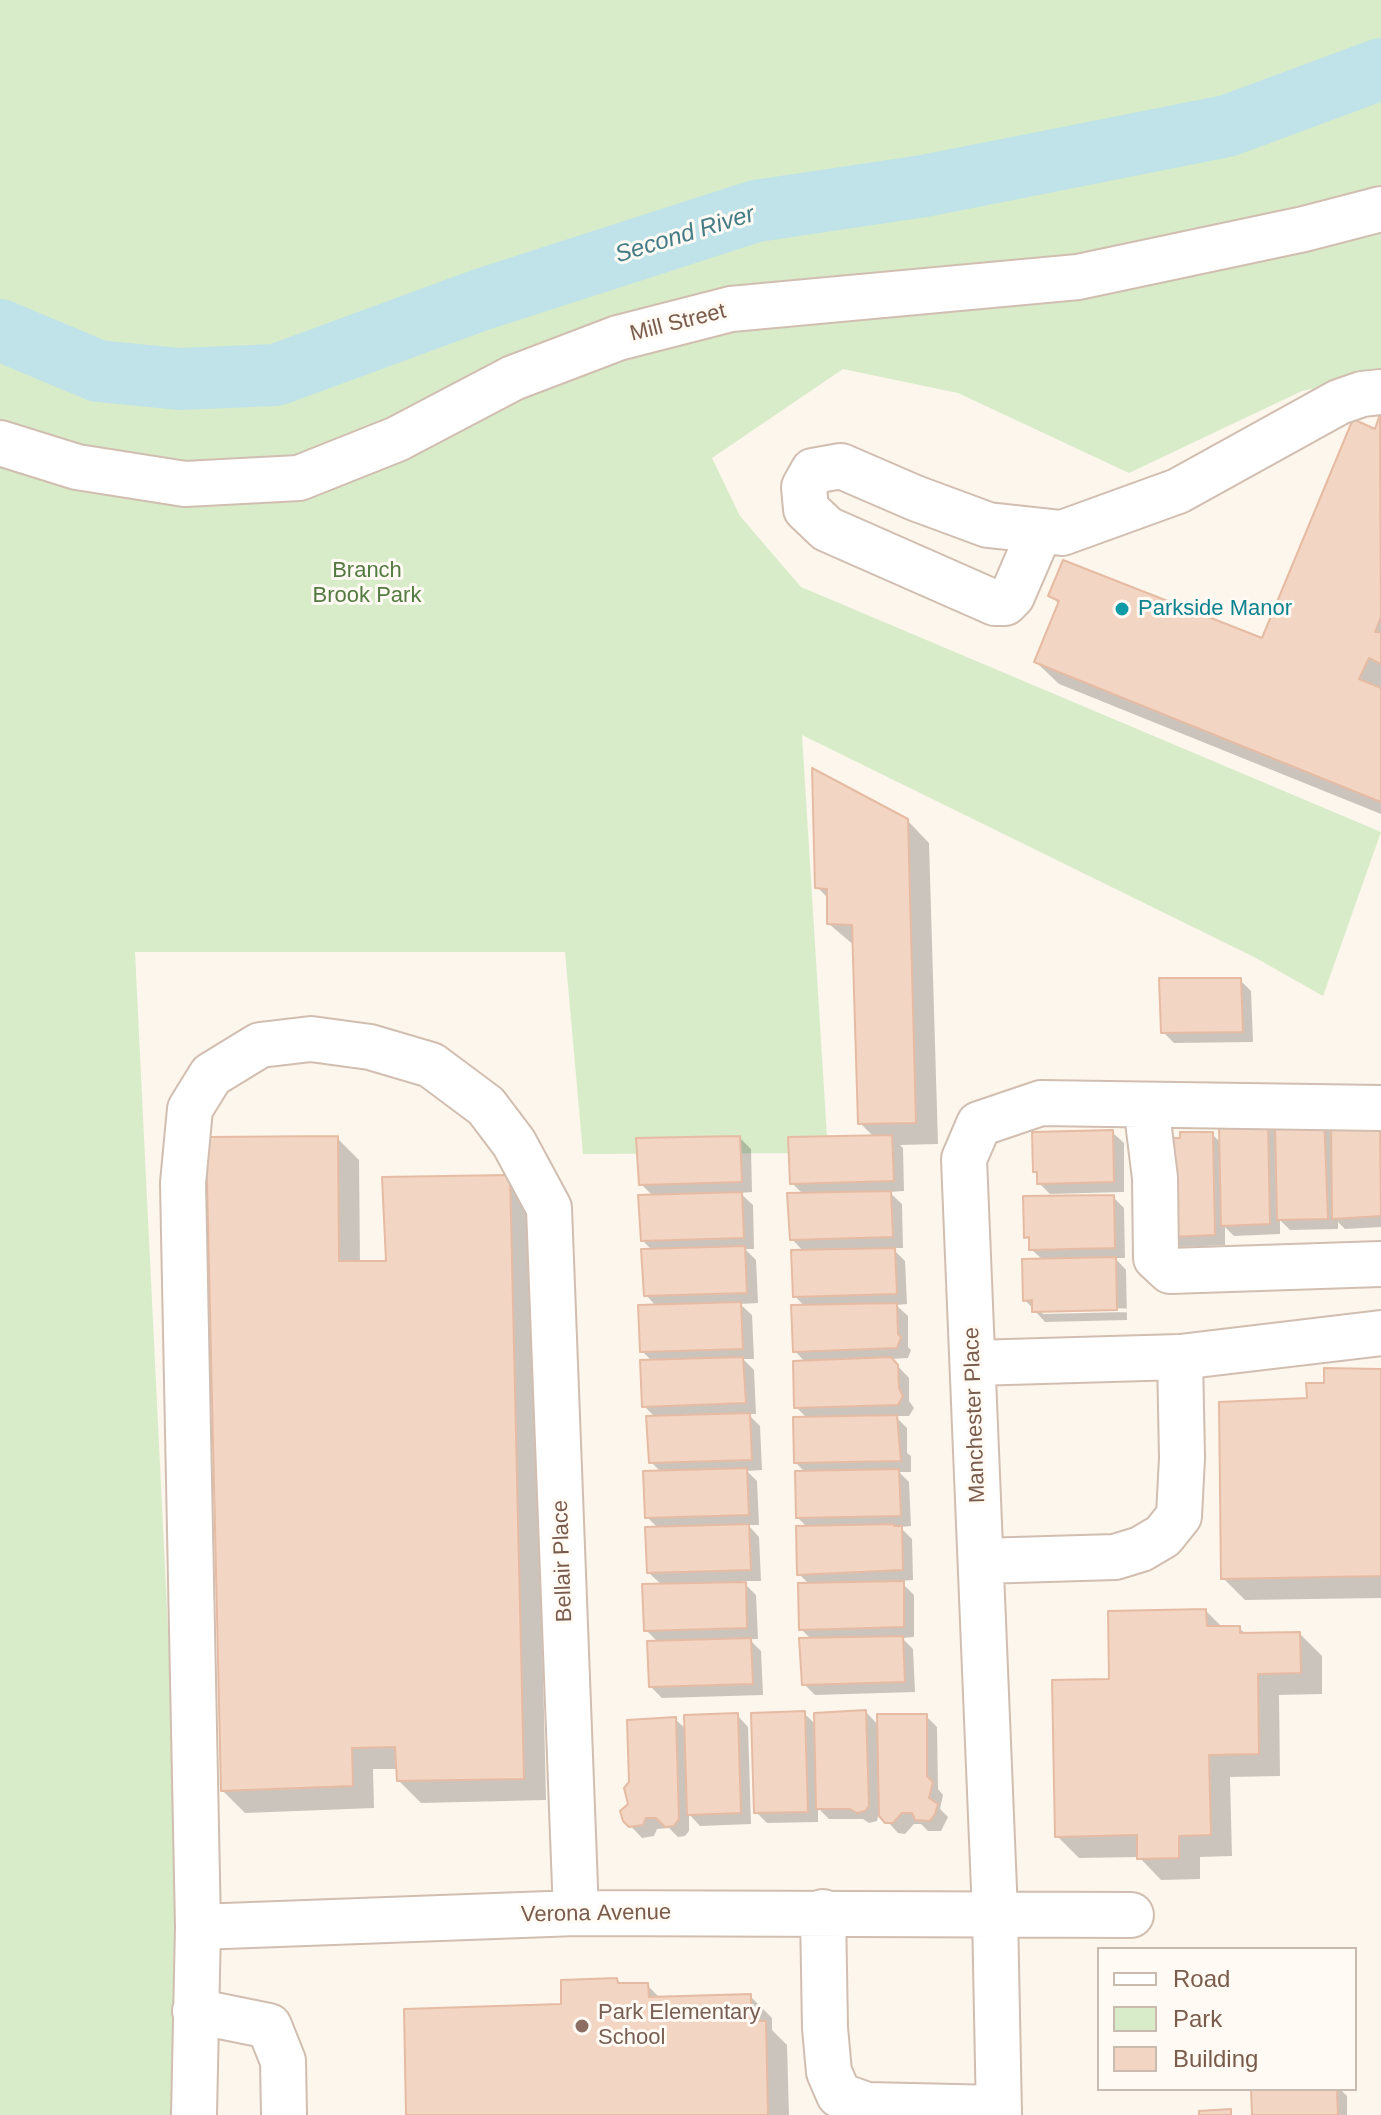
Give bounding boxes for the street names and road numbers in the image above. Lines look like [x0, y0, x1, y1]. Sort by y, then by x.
street label: Mill Street [627, 298, 729, 348]
street label: Manchester Place [959, 1327, 991, 1503]
street label: Bellair Place [548, 1499, 578, 1623]
street label: Verona Avenue [521, 1899, 671, 1929]

